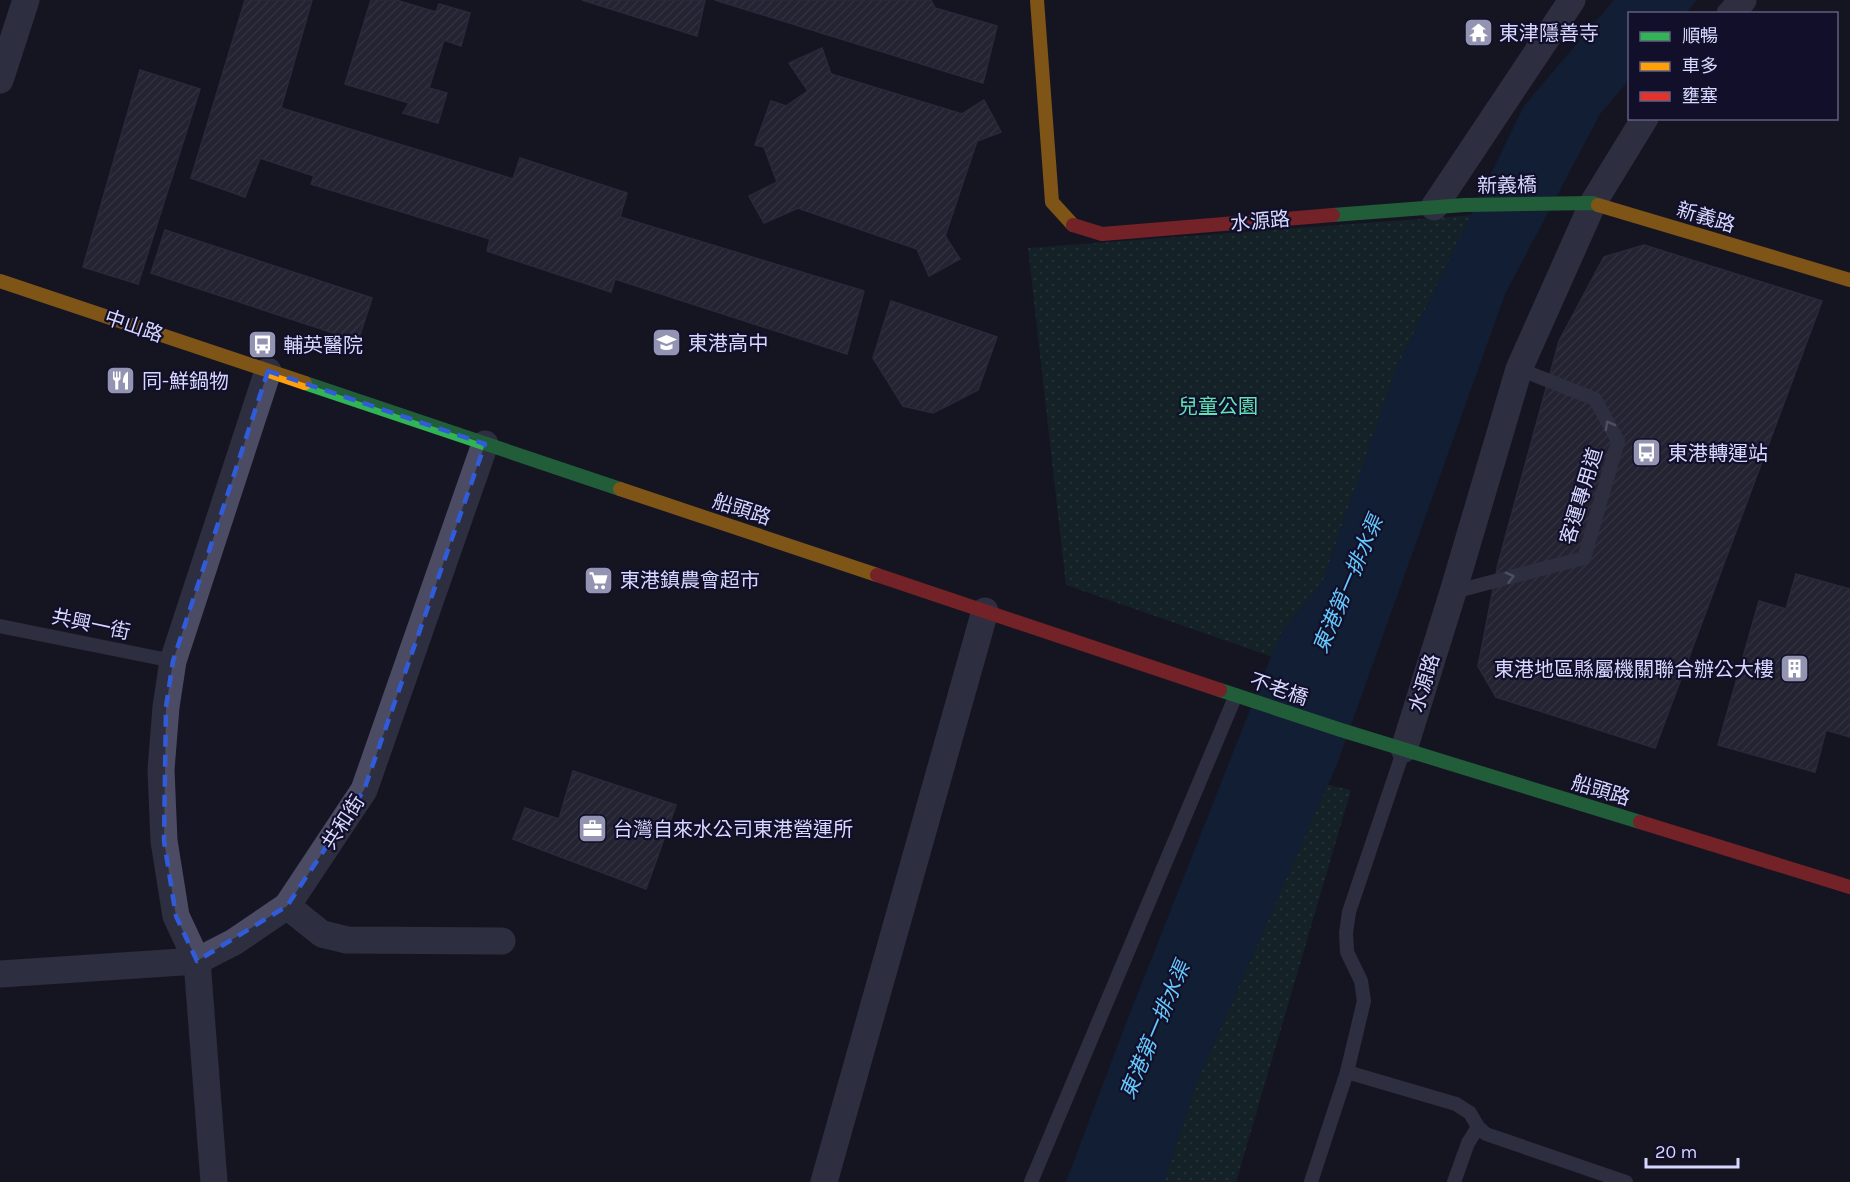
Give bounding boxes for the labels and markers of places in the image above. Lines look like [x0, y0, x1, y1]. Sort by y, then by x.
temple icon: 東津隱善寺 [1462, 17, 1494, 49]
place label: 東津隱善寺 [1499, 22, 1599, 45]
school or university icon: 東港高中 [651, 327, 683, 359]
bus stop icon: 輔英醫院 [246, 329, 278, 361]
place label: 東港高中 [688, 332, 768, 355]
place label: 輔英醫院 [283, 334, 363, 357]
restaurant icon: 同-鮮鍋物 [105, 365, 137, 397]
place label: 同-鮮鍋物 [142, 370, 229, 393]
bus stop icon: 東港轉運站 [1631, 437, 1663, 469]
place label: 東港轉運站 [1668, 442, 1768, 465]
supermarket icon: 東港鎮農會超市 [583, 564, 615, 596]
place label: 東港鎮農會超市 [620, 569, 760, 592]
building icon: 東港地區縣屬機關聯合辦公大樓 [1779, 653, 1811, 685]
place label: 東港地區縣屬機關聯合辦公大樓 [1494, 658, 1774, 681]
office icon: 台灣自來水公司東港營運所 [576, 813, 608, 845]
place label: 台灣自來水公司東港營運所 [613, 818, 853, 841]

